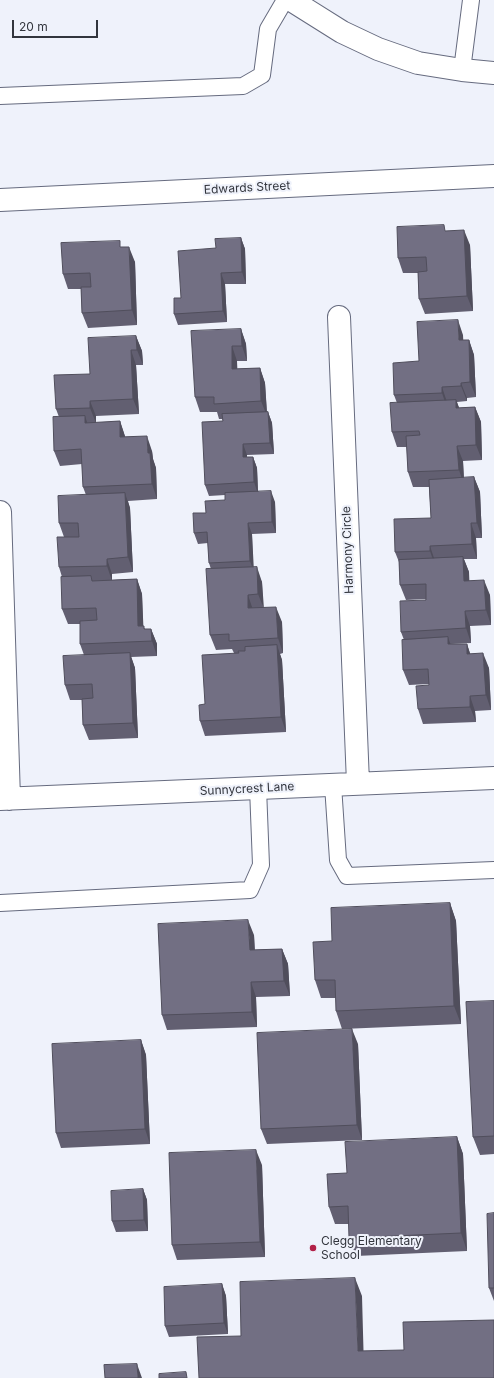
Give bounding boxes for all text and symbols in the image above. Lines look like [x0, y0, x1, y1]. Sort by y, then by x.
scale bar [14, 12, 100, 38]
text: 20 m [19, 19, 48, 34]
street label: Edwards Street [204, 179, 290, 197]
street label: Harmony Circle [339, 506, 357, 594]
street label: Sunnycrest Lane [199, 779, 295, 799]
place label: Clegg Elementary School [321, 1234, 422, 1262]
marker: Clegg Elementary School [308, 1243, 318, 1253]

